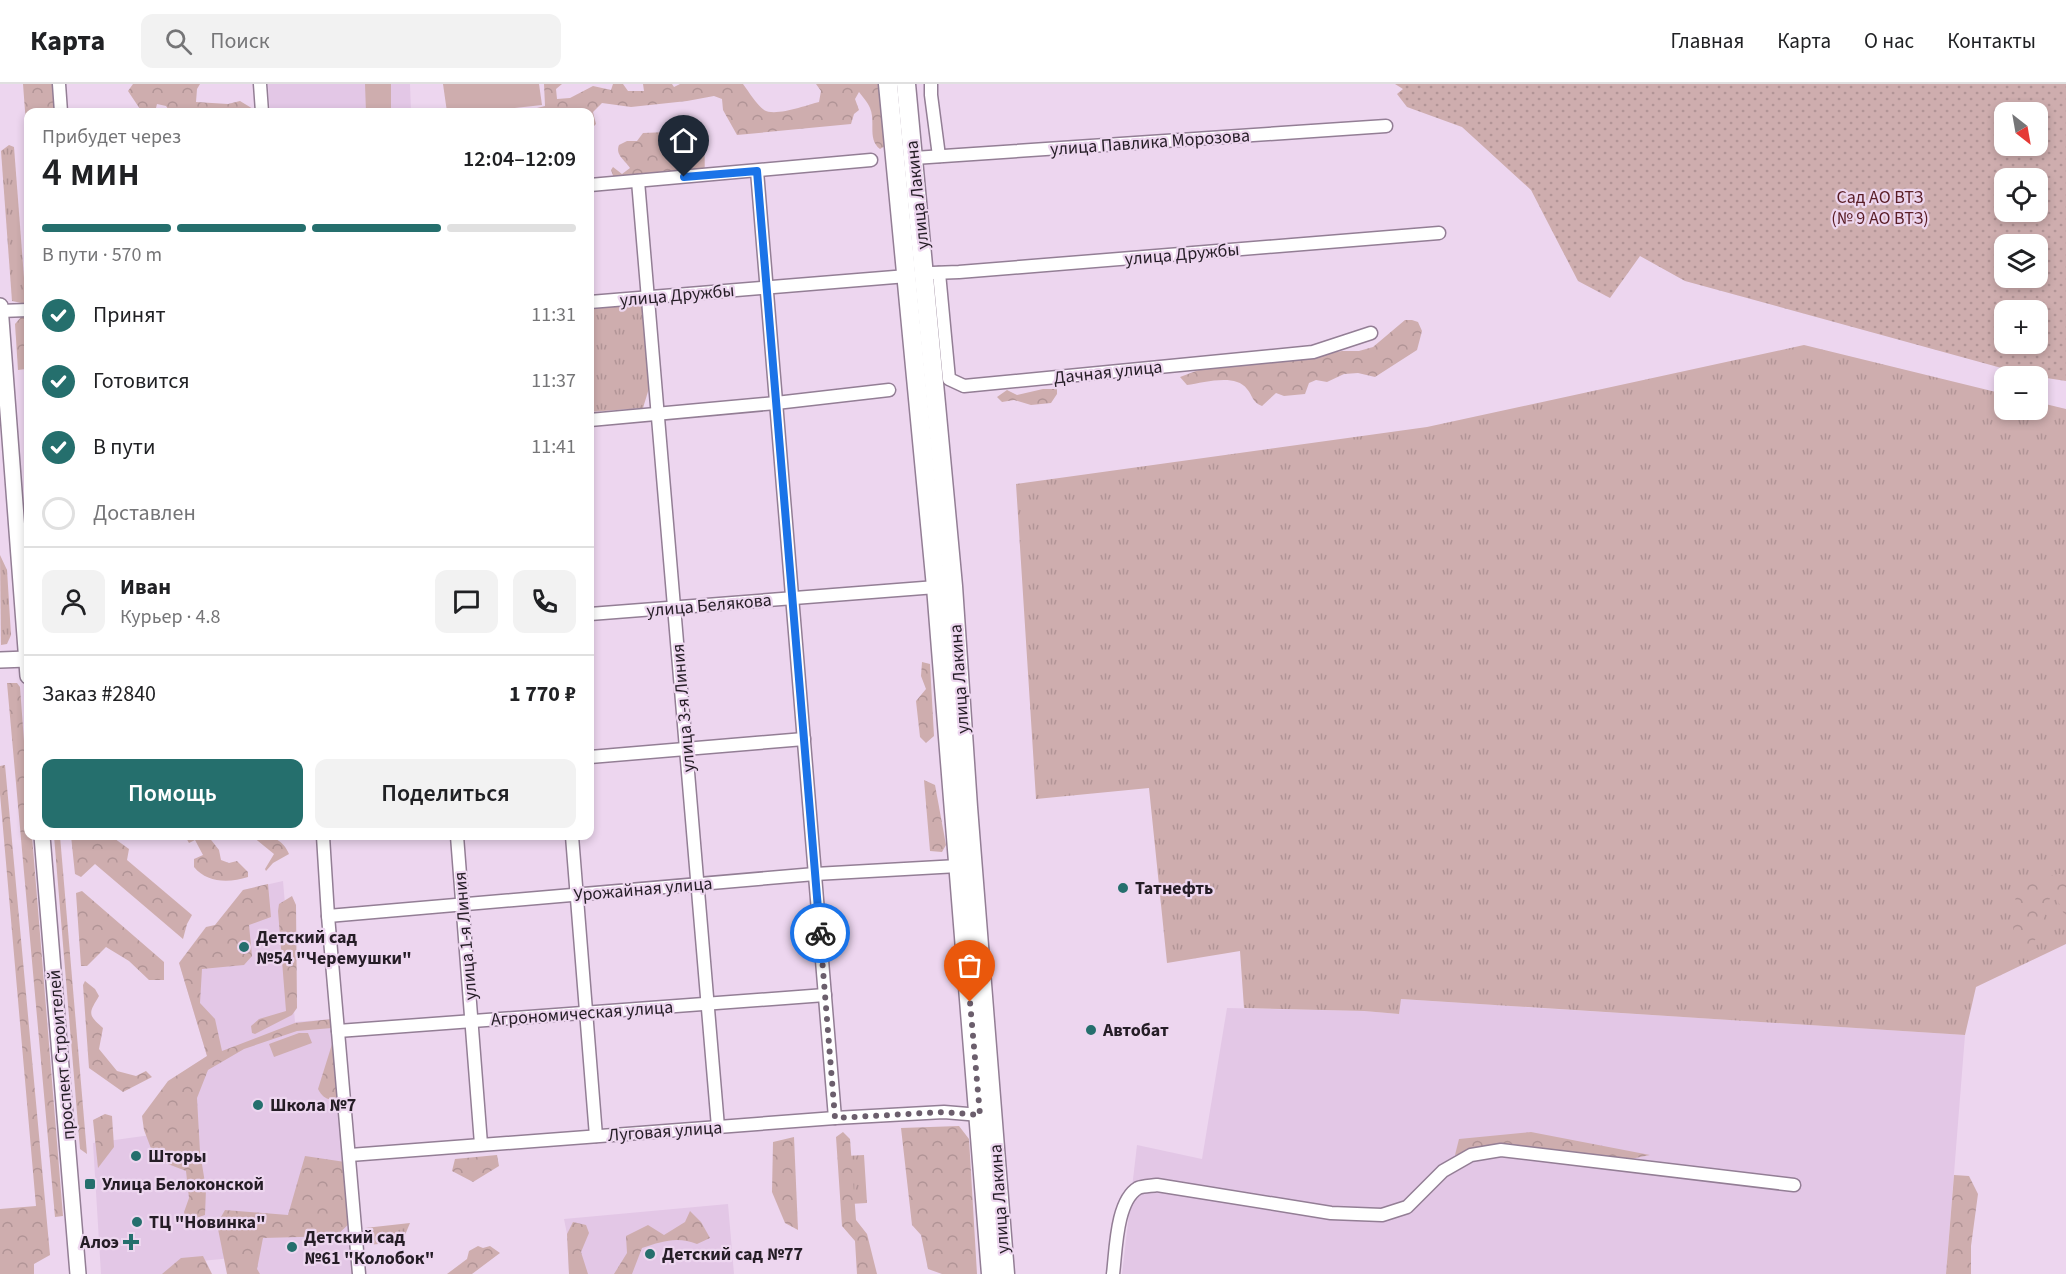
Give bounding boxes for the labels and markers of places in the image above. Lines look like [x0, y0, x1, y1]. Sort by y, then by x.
pin [658, 115, 709, 177]
place label: Татнефть [1135, 876, 1213, 901]
marker: Татнефть [1116, 881, 1130, 895]
place label: Детский сад №54 "Черемушки" [256, 925, 412, 971]
marker: Детский сад №54 "Черемушки" [237, 940, 251, 954]
pin [944, 940, 995, 1002]
place label: Автобат [1102, 1018, 1169, 1043]
marker: Автобат [1084, 1023, 1098, 1037]
place label: Школа №7 [270, 1093, 356, 1118]
marker: Школа №7 [251, 1098, 265, 1112]
place label: Шторы [148, 1144, 207, 1169]
marker: Шторы [129, 1149, 143, 1163]
place label: Улица Белоконской [102, 1172, 264, 1197]
marker: Улица Белоконской [83, 1177, 97, 1191]
place label: ТЦ "Новинка" [149, 1210, 266, 1235]
marker: ТЦ "Новинка" [130, 1215, 144, 1229]
place label: Детский сад №61 "Колобок" [304, 1225, 434, 1271]
place label: Алоэ [79, 1230, 119, 1255]
marker: Алоэ [124, 1235, 138, 1249]
marker: Детский сад №61 "Колобок" [285, 1240, 299, 1254]
place label: Детский сад №77 [662, 1242, 803, 1267]
marker: Детский сад №77 [643, 1247, 657, 1261]

